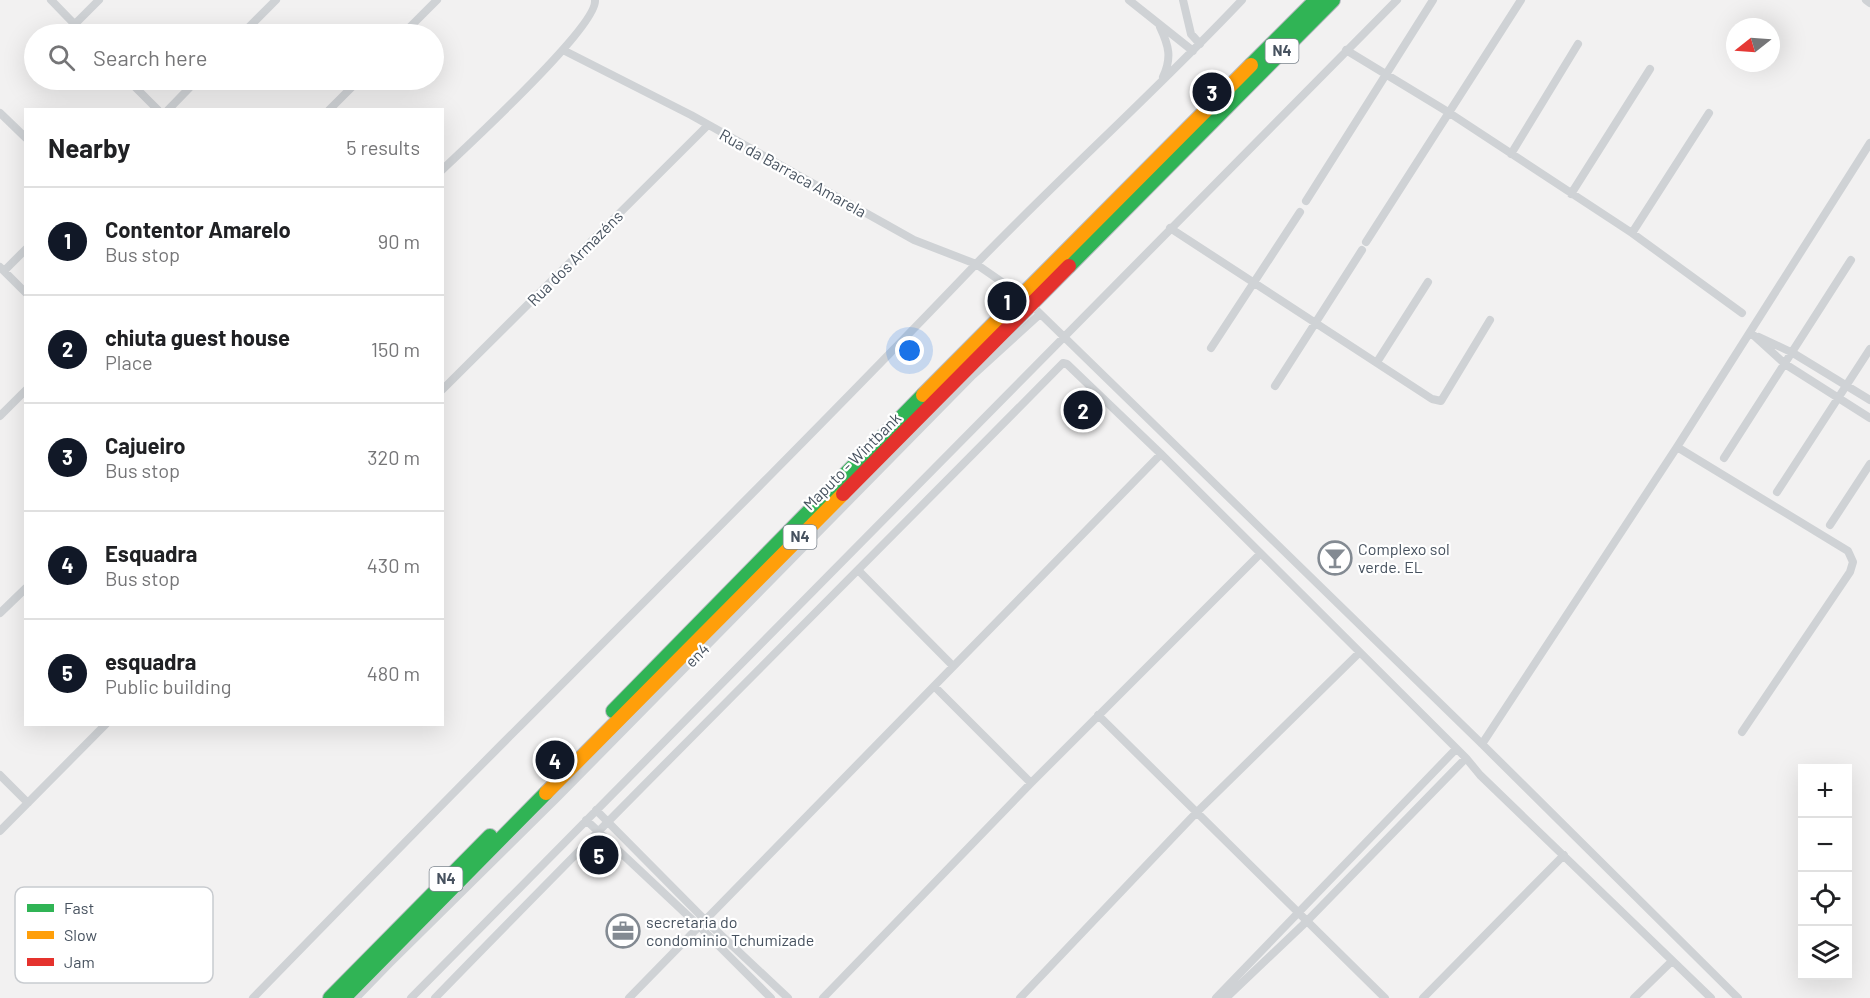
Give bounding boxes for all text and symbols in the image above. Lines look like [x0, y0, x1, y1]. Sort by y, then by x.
north arrow [1726, 18, 1780, 72]
search box [24, 24, 444, 90]
road number: N4 [1266, 39, 1298, 63]
icon: search [45, 41, 78, 74]
text: Search here [93, 44, 207, 70]
pin: 3 [1192, 70, 1232, 115]
street label: Rua da Barraca Amarela [717, 124, 870, 221]
text: Nearby [48, 132, 130, 163]
text: 5 results [346, 135, 420, 159]
street label: Rua dos Armazéns [523, 206, 626, 309]
text: Contentor Amarelo [105, 216, 291, 242]
text: 1 [64, 229, 71, 253]
text: 90 m [378, 229, 420, 253]
text: Bus stop [105, 242, 180, 266]
pin: 1 [988, 278, 1026, 324]
text: chiuta guest house [105, 324, 290, 350]
your location [895, 336, 924, 365]
text: 2 [62, 337, 73, 361]
text: 150 m [371, 337, 420, 361]
text: Place [105, 350, 153, 374]
pin: 2 [1064, 388, 1102, 432]
street label: Maputo - Wintbank [799, 408, 904, 513]
text: Cajueiro [105, 432, 186, 458]
text: 3 [62, 445, 73, 469]
text: 320 m [367, 445, 420, 469]
text: Bus stop [105, 458, 180, 482]
road number: N4 [784, 525, 816, 549]
place label: Complexo sol verde. EL [1358, 539, 1450, 576]
text: Esquadra [105, 540, 197, 566]
bar icon: Complexo sol verde. EL [1317, 540, 1353, 576]
text: 4 [61, 553, 74, 577]
text: 430 m [367, 553, 420, 577]
text: Bus stop [105, 566, 180, 590]
street label: en4 [681, 639, 713, 671]
text: esquadra [105, 648, 196, 674]
text: 5 [62, 661, 73, 685]
text: 480 m [367, 661, 420, 685]
text: Public building [105, 674, 231, 698]
pin: 4 [536, 738, 574, 783]
map controls [1798, 764, 1852, 980]
button: + [1798, 764, 1852, 818]
button: − [1798, 818, 1852, 872]
pin: 5 [580, 832, 618, 878]
road number: N4 [430, 867, 462, 891]
button: locate [1798, 872, 1852, 926]
legend [15, 887, 213, 983]
text: Fast [64, 898, 94, 917]
place label: secretaria do condominio Tchumizade [646, 912, 814, 949]
office icon: secretaria do condominio Tchumizade [605, 913, 641, 949]
text: Slow [64, 925, 97, 944]
button: layers [1798, 926, 1852, 980]
text: Jam [64, 952, 95, 971]

